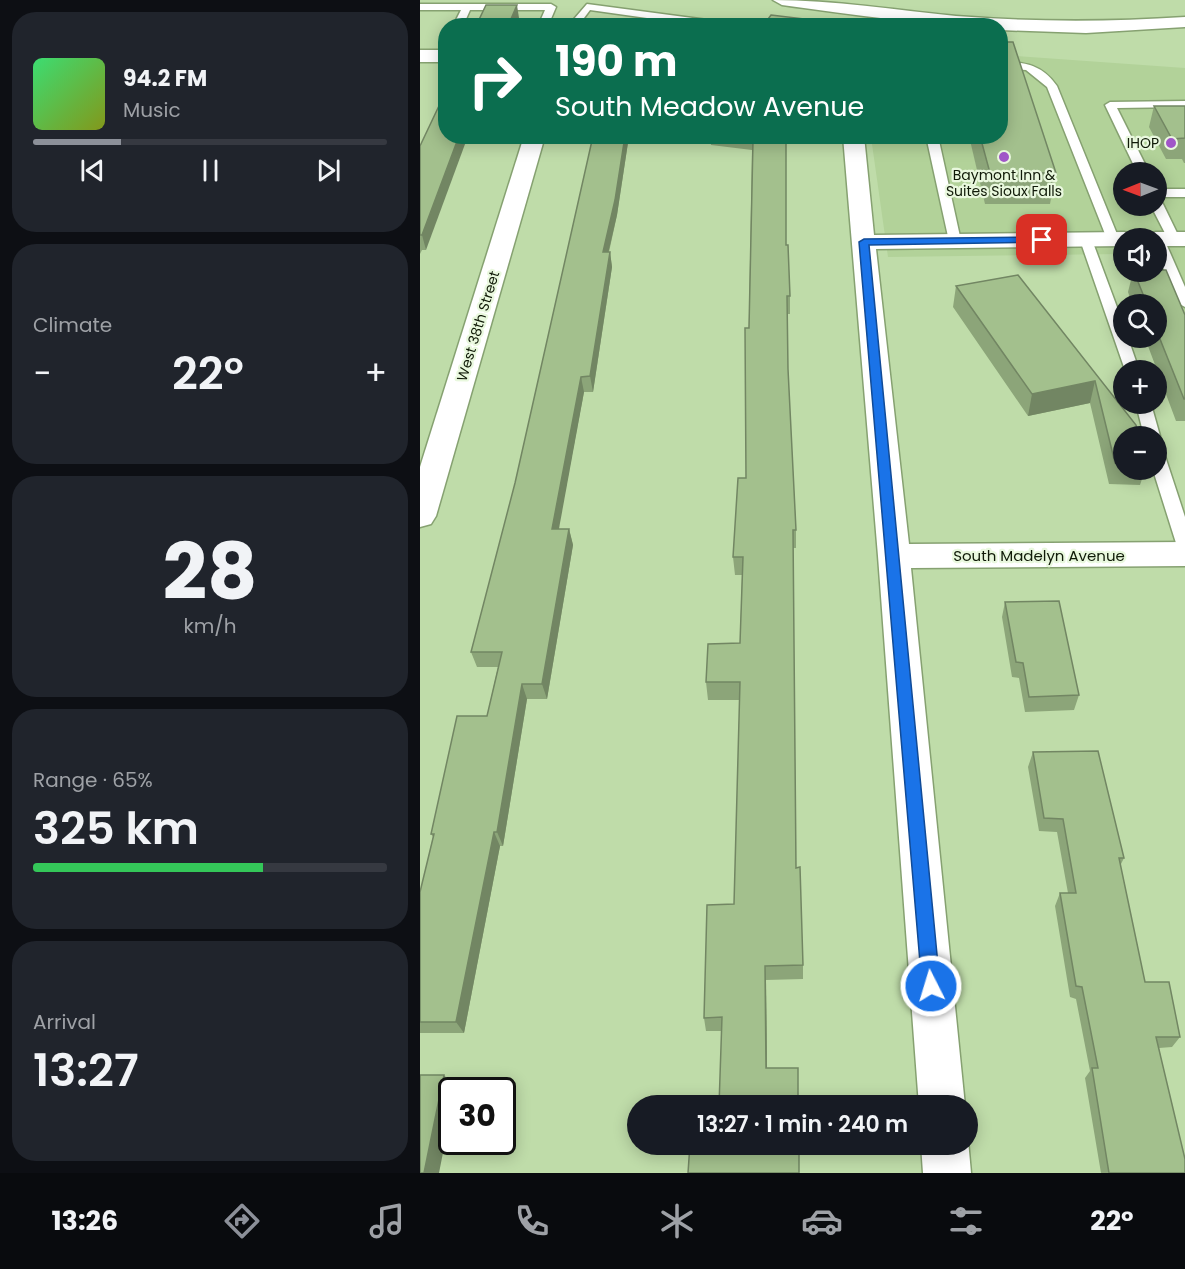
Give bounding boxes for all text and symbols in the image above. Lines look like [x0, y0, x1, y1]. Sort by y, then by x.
text: 190 m [555, 32, 677, 91]
icon: right [456, 42, 534, 120]
text: 94.2 FM [123, 63, 207, 94]
text: South Meadow Avenue [555, 88, 864, 125]
text: Music [123, 96, 181, 124]
place label: IHOP [1127, 133, 1159, 153]
marker: IHOP [1164, 136, 1178, 150]
marker: Baymont Inn & Suites Sioux Falls [997, 150, 1011, 164]
icon: previous [76, 154, 109, 187]
icon: pause [194, 154, 227, 187]
icon: next [312, 154, 345, 187]
north arrow [1113, 162, 1167, 216]
map controls [1113, 162, 1167, 480]
place label: Baymont Inn & Suites Sioux Falls [946, 165, 1062, 201]
pin [1016, 214, 1067, 265]
icon: arrive [1025, 223, 1058, 256]
button: sound [1113, 228, 1167, 282]
street label: West 38th Street [452, 268, 504, 384]
button: search [1113, 294, 1167, 348]
text: Climate [33, 311, 112, 339]
text: 22° [172, 342, 244, 405]
text: − [33, 350, 51, 397]
text: + [364, 350, 387, 397]
button: + [1113, 360, 1167, 414]
button: − [1113, 426, 1167, 480]
text: 28 [162, 517, 258, 626]
street label: South Madelyn Avenue [953, 545, 1125, 566]
text: km/h [183, 612, 237, 640]
text: Range · 65% [33, 766, 153, 794]
text: 325 km [33, 797, 199, 860]
position arrow [899, 954, 963, 1018]
text: Arrival [33, 1008, 96, 1036]
text: 13:27 [33, 1039, 139, 1102]
speed limit sign: 30 [438, 1077, 516, 1155]
text: 13:27 · 1 min · 240 m [697, 1109, 908, 1140]
icon: directions [221, 1200, 263, 1242]
icon: music [366, 1200, 408, 1242]
icon: phone [511, 1200, 553, 1242]
icon: climate [656, 1200, 698, 1242]
icon: car [801, 1200, 843, 1242]
icon: filters [945, 1200, 987, 1242]
text: 13:26 [51, 1202, 118, 1239]
text: 22° [1090, 1202, 1134, 1239]

